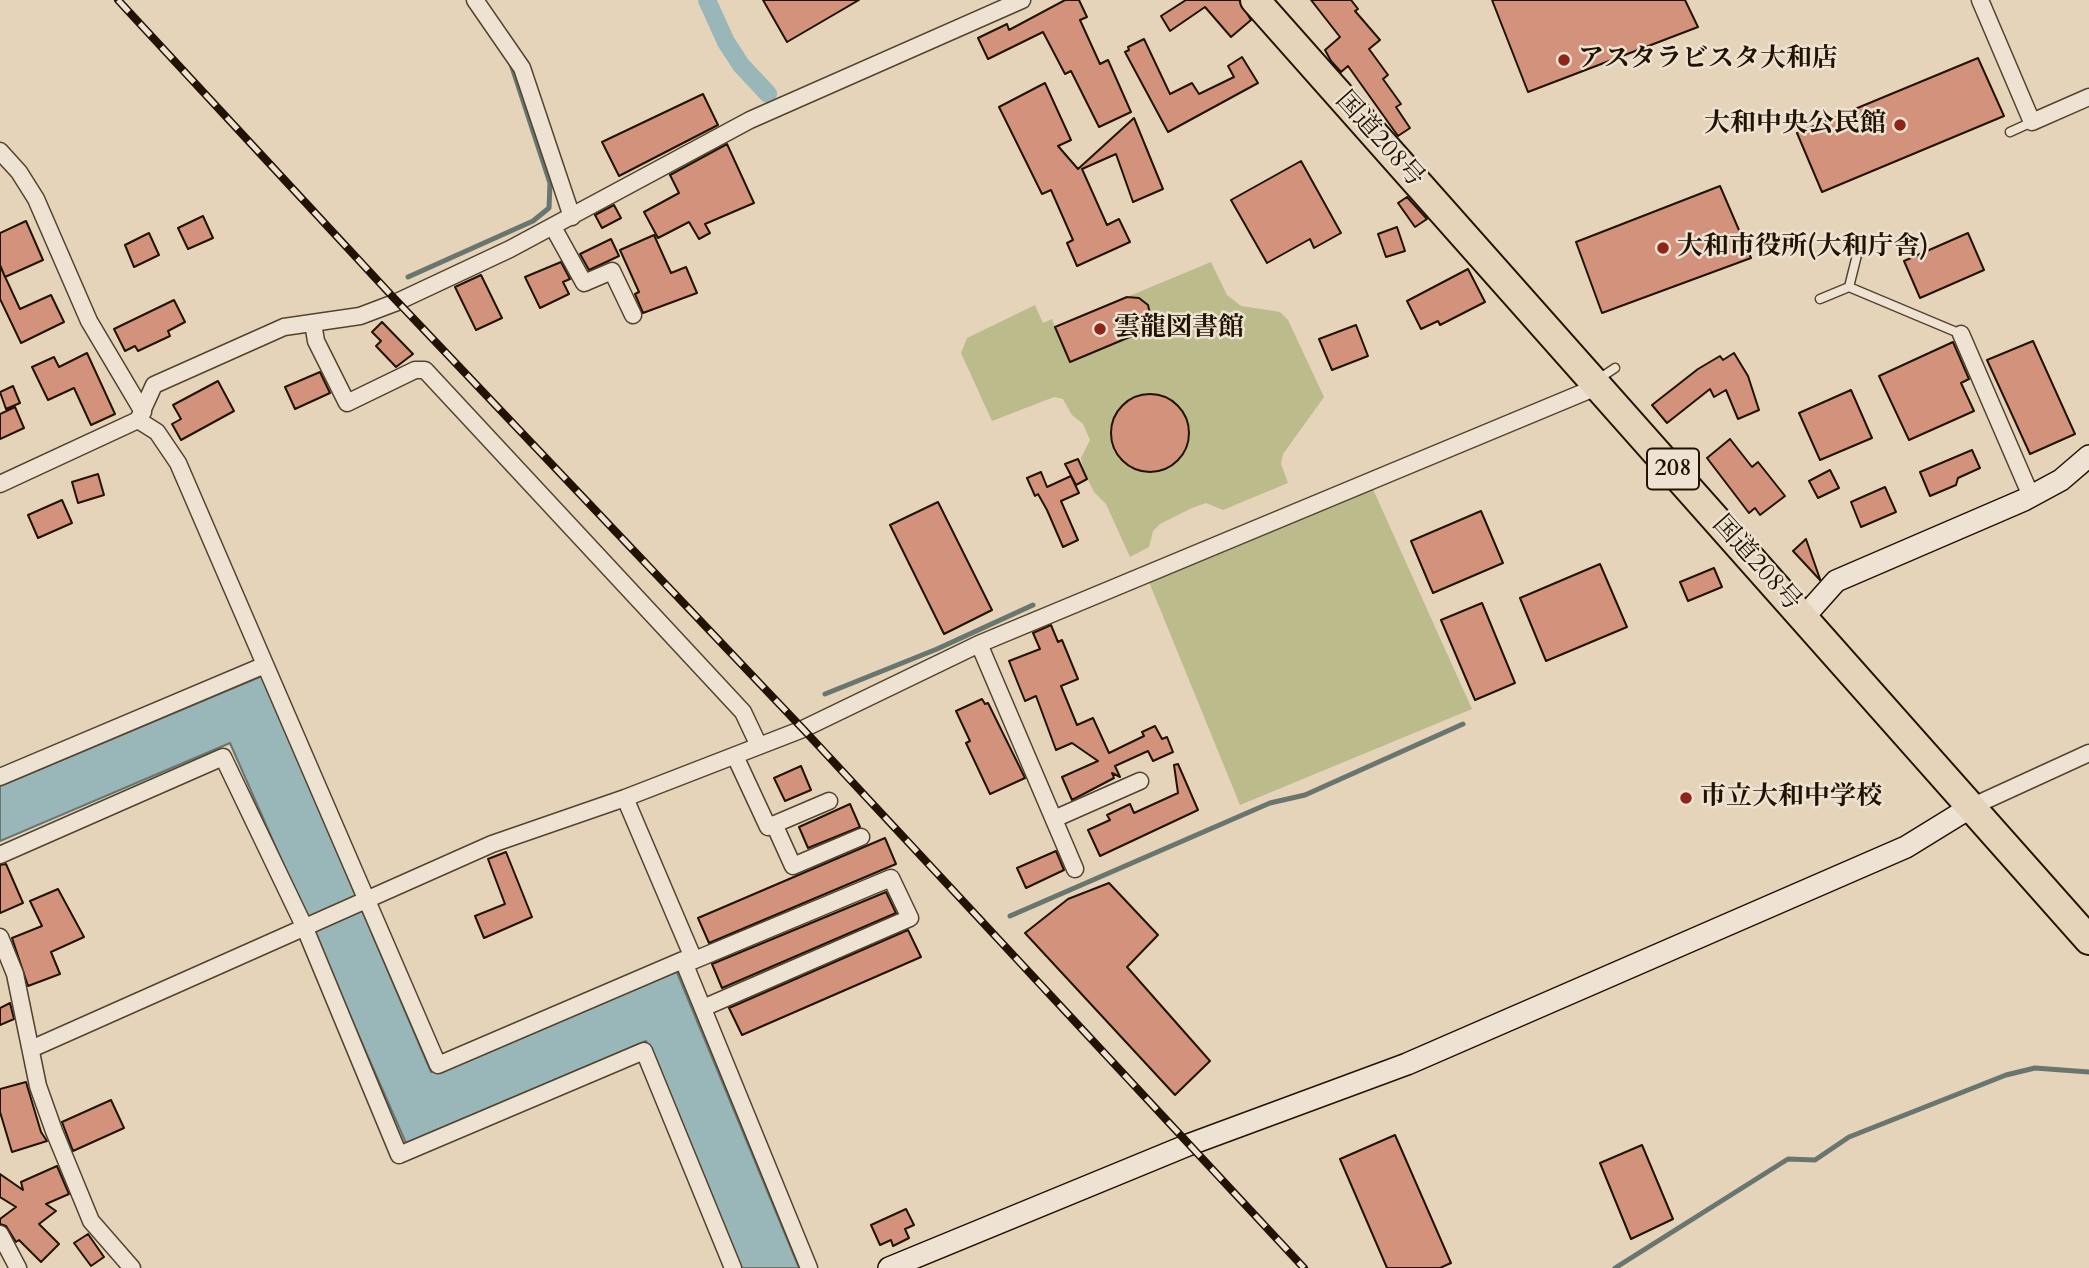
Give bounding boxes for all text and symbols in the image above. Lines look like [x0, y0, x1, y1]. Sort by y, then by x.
place label: アスタラビスタ大和店 [1578, 44, 1838, 76]
marker: アスタラビスタ大和店 [1556, 52, 1572, 68]
street label: 国道208号 [1328, 86, 1430, 194]
place label: 大和中央公民館 [1704, 109, 1886, 141]
marker: 大和中央公民館 [1892, 117, 1908, 133]
place label: 大和市役所(大和庁舎) [1677, 232, 1929, 264]
marker: 大和市役所(大和庁舎) [1655, 240, 1671, 256]
place label: 雲龍図書館 [1114, 313, 1244, 345]
marker: 雲龍図書館 [1092, 321, 1108, 337]
road number: 208 [1647, 448, 1699, 490]
street label: 国道208号 [1705, 510, 1807, 618]
place label: 市立大和中学校 [1700, 782, 1882, 814]
marker: 市立大和中学校 [1678, 790, 1694, 806]

